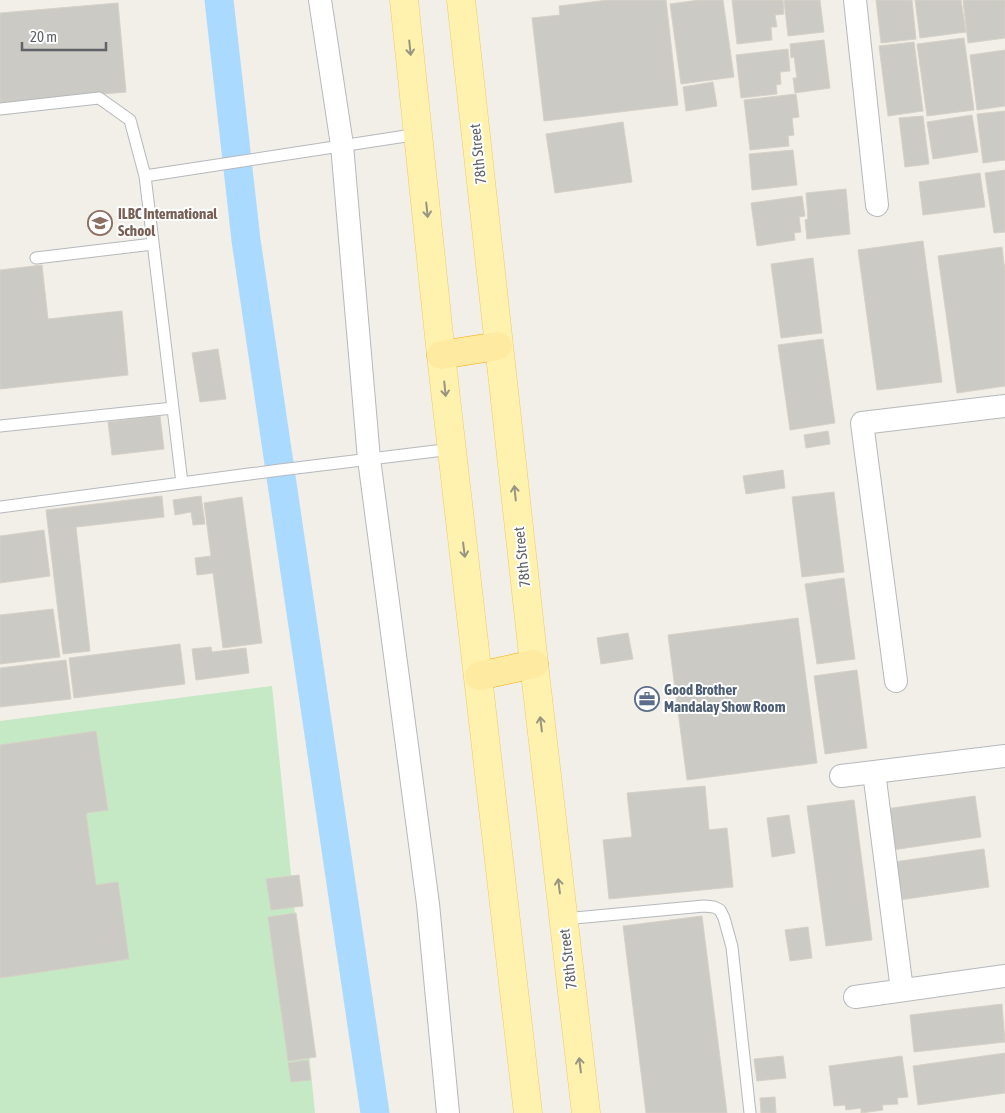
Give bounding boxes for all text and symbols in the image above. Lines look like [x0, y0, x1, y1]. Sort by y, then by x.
scale bar [22, 20, 106, 52]
text: 20 m [30, 28, 57, 45]
one-way arrow [405, 40, 414, 56]
street label: 78th Street [466, 123, 489, 185]
one-way arrow [422, 202, 431, 218]
place label: ILBC International School [118, 205, 218, 239]
school or university icon: ILBC International School [87, 210, 113, 236]
one-way arrow [440, 381, 450, 397]
one-way arrow [510, 486, 520, 502]
street label: 78th Street [510, 526, 533, 588]
one-way arrow [459, 542, 469, 558]
place label: Good Brother Mandalay Show Room [664, 681, 786, 715]
office icon: Good Brother Mandalay Show Room [634, 686, 660, 712]
one-way arrow [536, 717, 546, 733]
one-way arrow [554, 878, 564, 894]
street label: 78th Street [555, 928, 580, 990]
one-way arrow [575, 1057, 585, 1073]

